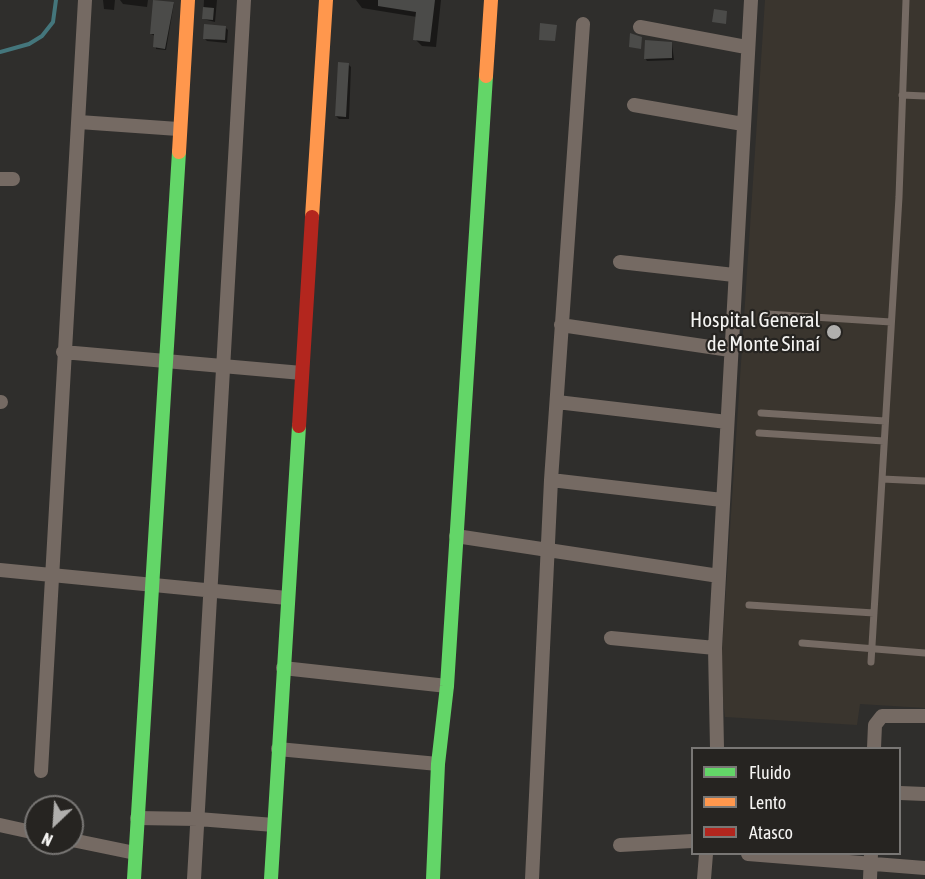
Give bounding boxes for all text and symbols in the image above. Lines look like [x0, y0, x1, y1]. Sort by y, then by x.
place label: Hospital General de Monte Sinaí [690, 307, 820, 357]
marker: Hospital General de Monte Sinaí [825, 323, 843, 341]
legend [691, 747, 901, 855]
text: Fluido [749, 762, 791, 783]
text: Lento [749, 792, 786, 813]
north arrow [24, 795, 84, 855]
text: Atasco [749, 822, 793, 843]
text: N [39, 829, 55, 850]

